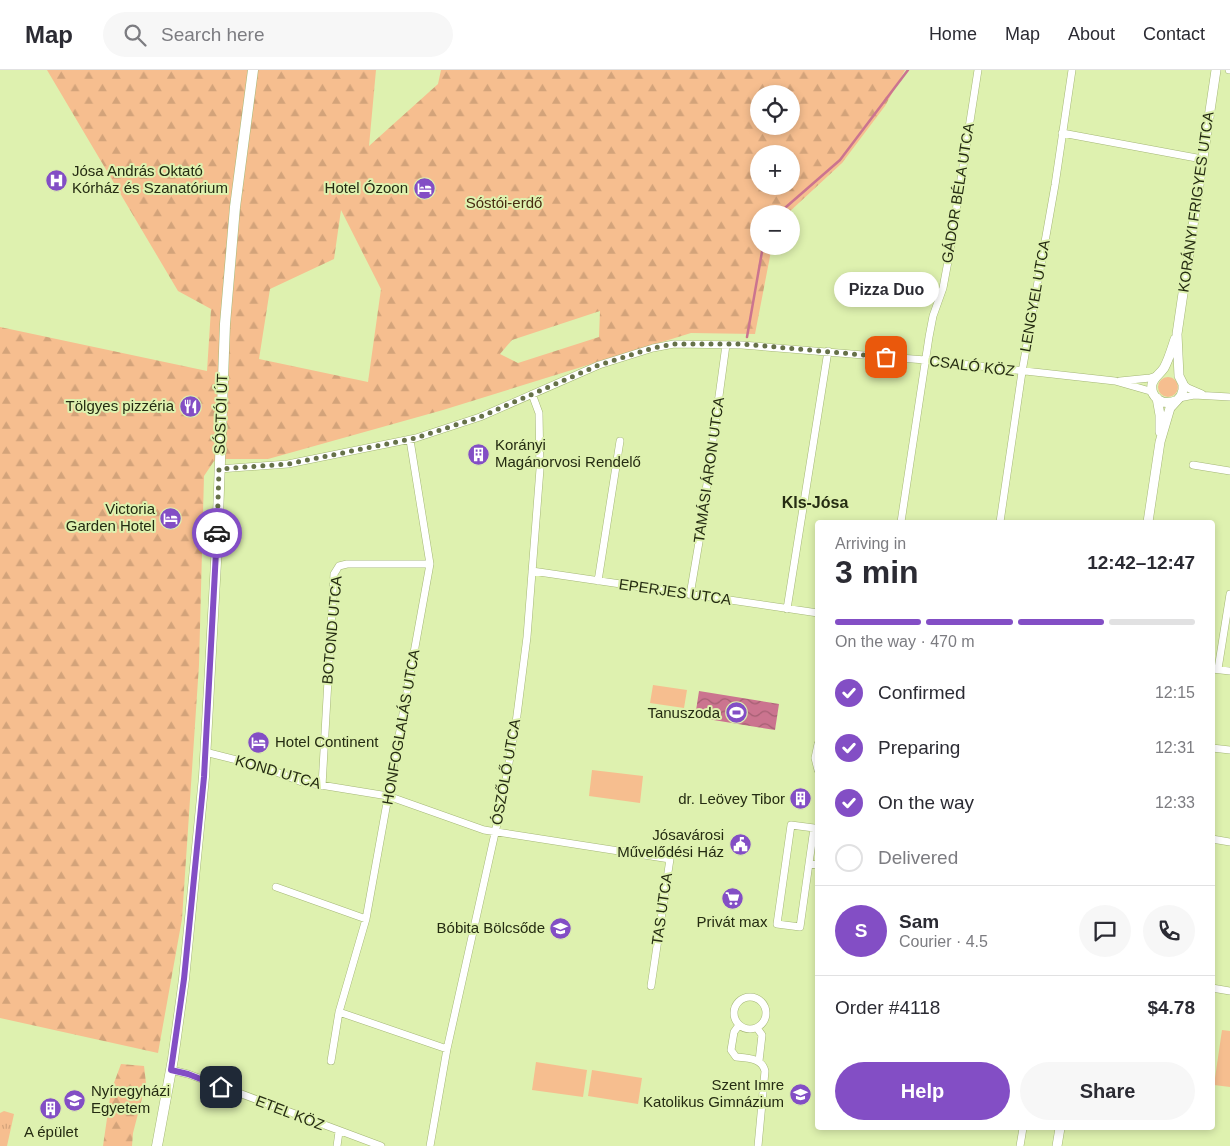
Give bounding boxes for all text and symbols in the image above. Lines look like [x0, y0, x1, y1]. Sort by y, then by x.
search box [103, 12, 453, 57]
text: Map [25, 21, 73, 48]
icon: search [121, 21, 149, 49]
text: Search here [161, 24, 265, 45]
text: Home [929, 24, 977, 44]
text: Map [1005, 24, 1040, 44]
text: About [1068, 24, 1115, 44]
text: Contact [1143, 24, 1205, 44]
map controls [750, 85, 800, 255]
button: locate [750, 85, 800, 135]
street label: KORÁNYI FRIGYES UTCA [1174, 110, 1217, 293]
street label: GÁDOR BÉLA UTCA [938, 122, 977, 264]
button: + [750, 145, 800, 195]
place label: Jósa András Oktató Kórház és Szanatórium [72, 162, 228, 196]
hospital icon: Jósa András Oktató Kórház és Szanatórium [44, 168, 68, 192]
hotel icon: Hotel Ózoon [412, 176, 436, 200]
place label: Hotel Ózoon [325, 179, 408, 196]
park label: Sóstói-erdő [466, 194, 542, 211]
button: − [750, 205, 800, 255]
street label: LENGYEL UTCA [1016, 238, 1053, 353]
callout: Pizza Duo [834, 272, 938, 307]
text: Pizza Duo [849, 281, 924, 298]
pin [865, 336, 907, 378]
icon: bag [872, 343, 900, 371]
street label: CSALÓ KÖZ [928, 352, 1016, 379]
street label: SÓSTÓI ÚT [211, 373, 230, 455]
restaurant icon: Tölgyes pizzéria [178, 394, 202, 418]
street label: TAMÁSI ÁRON UTCA [690, 396, 727, 544]
place label: Tölgyes pizzéria [66, 397, 175, 414]
place label: Korányi Magánorvosi Rendelő [495, 436, 641, 470]
building icon: Korányi Magánorvosi Rendelő [467, 442, 491, 466]
district label: KIs-Jósa [782, 494, 848, 511]
place label: Victoria Garden Hotel [66, 500, 156, 534]
hotel icon: Victoria Garden Hotel [159, 506, 183, 530]
courier [192, 508, 242, 558]
icon: car [203, 519, 231, 547]
text: Arriving in [835, 535, 906, 552]
text: 12:42–12:47 [1087, 552, 1195, 573]
text: 3 min [835, 554, 919, 590]
street label: BOTOND UTCA [318, 575, 345, 685]
street label: EPERJES UTCA [618, 575, 732, 608]
text: On the way · 470 m [835, 633, 975, 650]
street label: HONFOGLALÁS UTCA [378, 648, 423, 806]
icon: check [835, 679, 863, 707]
text: Confirmed [878, 682, 966, 703]
text: 12:15 [1155, 684, 1195, 701]
sports icon: Tanuszoda [724, 701, 748, 725]
place label: Tanuszoda [647, 704, 721, 721]
street label: ÓSZŐLŐ UTCA [488, 717, 523, 826]
hotel icon: Hotel Continent [247, 730, 271, 754]
place label: Hotel Continent [275, 733, 379, 750]
icon: check [835, 734, 863, 762]
text: Preparing [878, 737, 960, 758]
text: 12:31 [1155, 739, 1195, 756]
street label: KOND UTCA [233, 751, 323, 792]
building icon: dr. Leövey Tibor [789, 787, 813, 811]
icon: check [835, 789, 863, 817]
place label: dr. Leövey Tibor [678, 790, 785, 807]
text: On the way [878, 792, 974, 813]
text: 12:33 [1155, 794, 1195, 811]
place label: Jósavárosi Művelődési Ház [617, 826, 724, 860]
public building icon: Jósavárosi Művelődési Ház [728, 832, 752, 856]
text: Delivered [878, 847, 958, 868]
street label: TAS UTCA [648, 872, 675, 946]
supermarket icon: Privát max [720, 887, 744, 911]
button: chat [1079, 905, 1131, 957]
button: phone [1143, 905, 1195, 957]
text: Sam [899, 911, 939, 932]
place label: Privát max [697, 913, 768, 930]
school or university icon: Bóbita Bölcsőde [549, 916, 573, 940]
place label: Bóbita Bölcsőde [437, 919, 545, 936]
text: S [855, 920, 867, 941]
text: Courier · 4.5 [899, 933, 988, 950]
text: Order #4118 [835, 997, 940, 1018]
text: $4.78 [1147, 997, 1195, 1018]
button: Help [835, 1062, 1010, 1120]
button: Share [1020, 1062, 1195, 1120]
pin [200, 1066, 242, 1108]
icon: home [207, 1073, 235, 1101]
place label: Szent Imre Katolikus Gimnázium [643, 1076, 784, 1110]
place label: Nyíregyházi Egyetem [91, 1082, 170, 1116]
school or university icon: Szent Imre Katolikus Gimnázium [788, 1082, 812, 1106]
school or university icon: Nyíregyházi Egyetem [63, 1088, 87, 1112]
street label: ETEL KÖZ [254, 1092, 327, 1133]
building icon: A épület [39, 1097, 63, 1121]
place label: A épület [24, 1123, 79, 1140]

